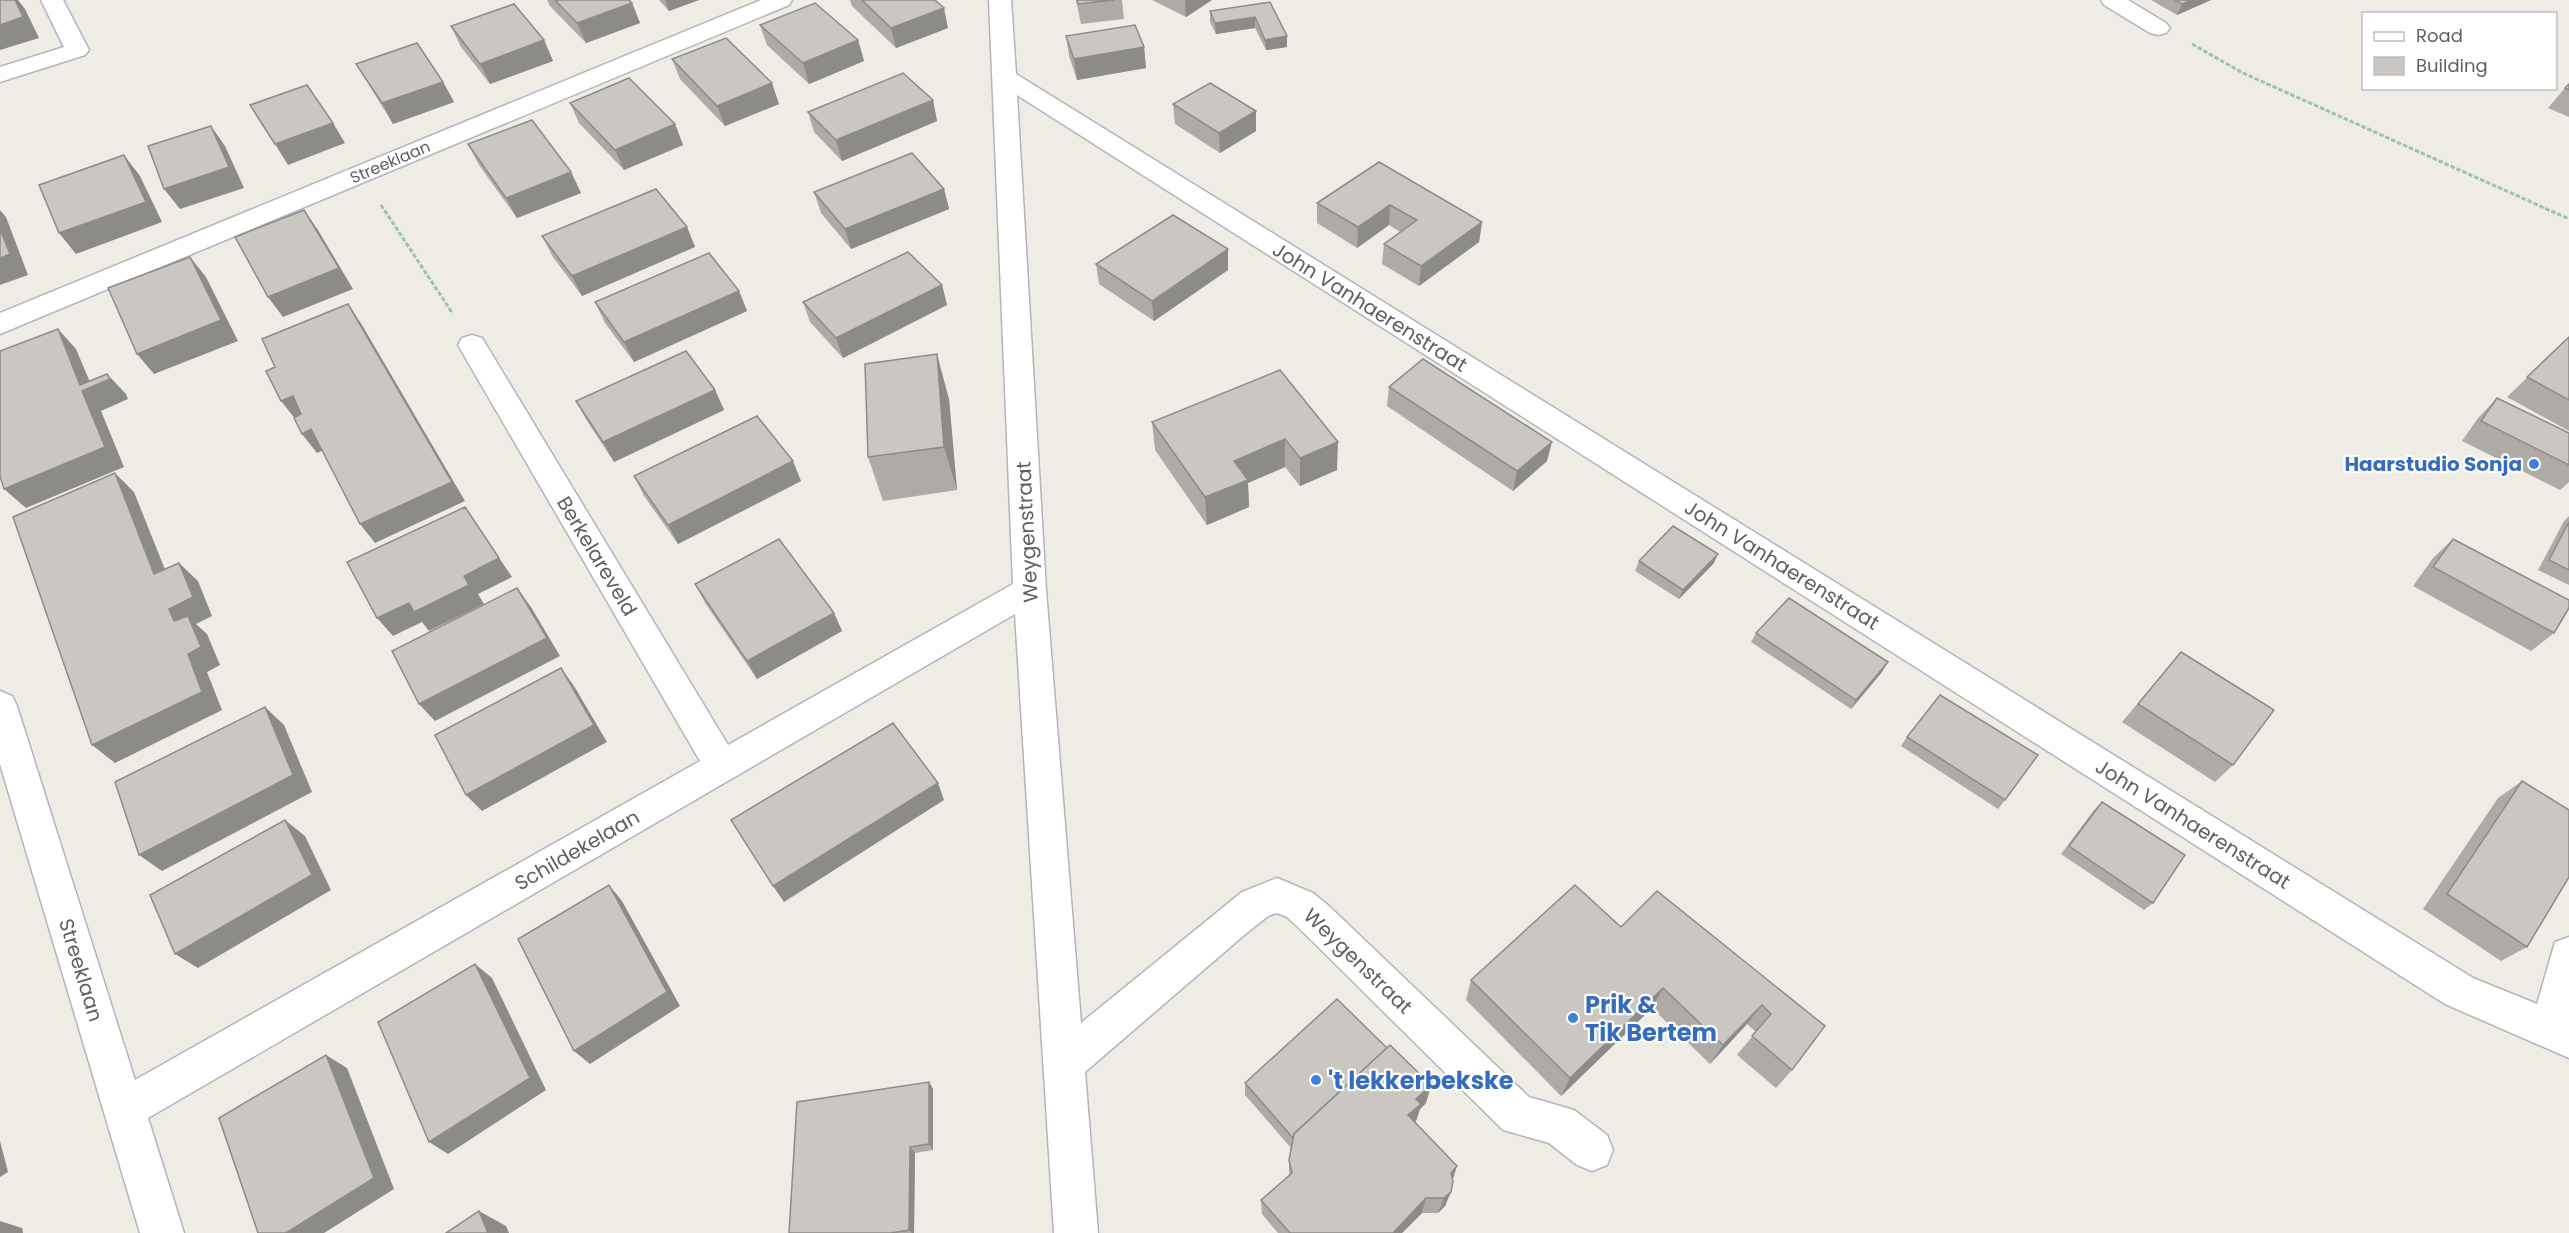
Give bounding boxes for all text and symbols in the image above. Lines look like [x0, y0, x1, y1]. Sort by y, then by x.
legend [2362, 12, 2557, 90]
text: Road [2416, 23, 2463, 48]
text: Building [2416, 53, 2488, 78]
street label: Streeklaan [346, 135, 434, 189]
street label: John Vanhaerenstraat [1267, 235, 1473, 379]
place label: Haarstudio Sonja [2344, 450, 2522, 478]
marker: Haarstudio Sonja [2527, 457, 2541, 471]
street label: Weygenstraat [1009, 461, 1045, 603]
street label: Berkelareveld [550, 491, 644, 621]
street label: John Vanhaerenstraat [1679, 493, 1885, 637]
street label: John Vanhaerenstraat [2090, 752, 2296, 896]
street label: Schildekelaan [509, 803, 645, 897]
street label: Weygenstraat [1297, 902, 1419, 1020]
street label: Streeklaan [52, 915, 110, 1025]
place label: Prik & Tik Bertem [1585, 988, 1717, 1049]
marker: Prik & Tik Bertem [1566, 1011, 1580, 1025]
place label: 't lekkerbekske [1328, 1064, 1514, 1097]
marker: 't lekkerbekske [1309, 1073, 1323, 1087]

